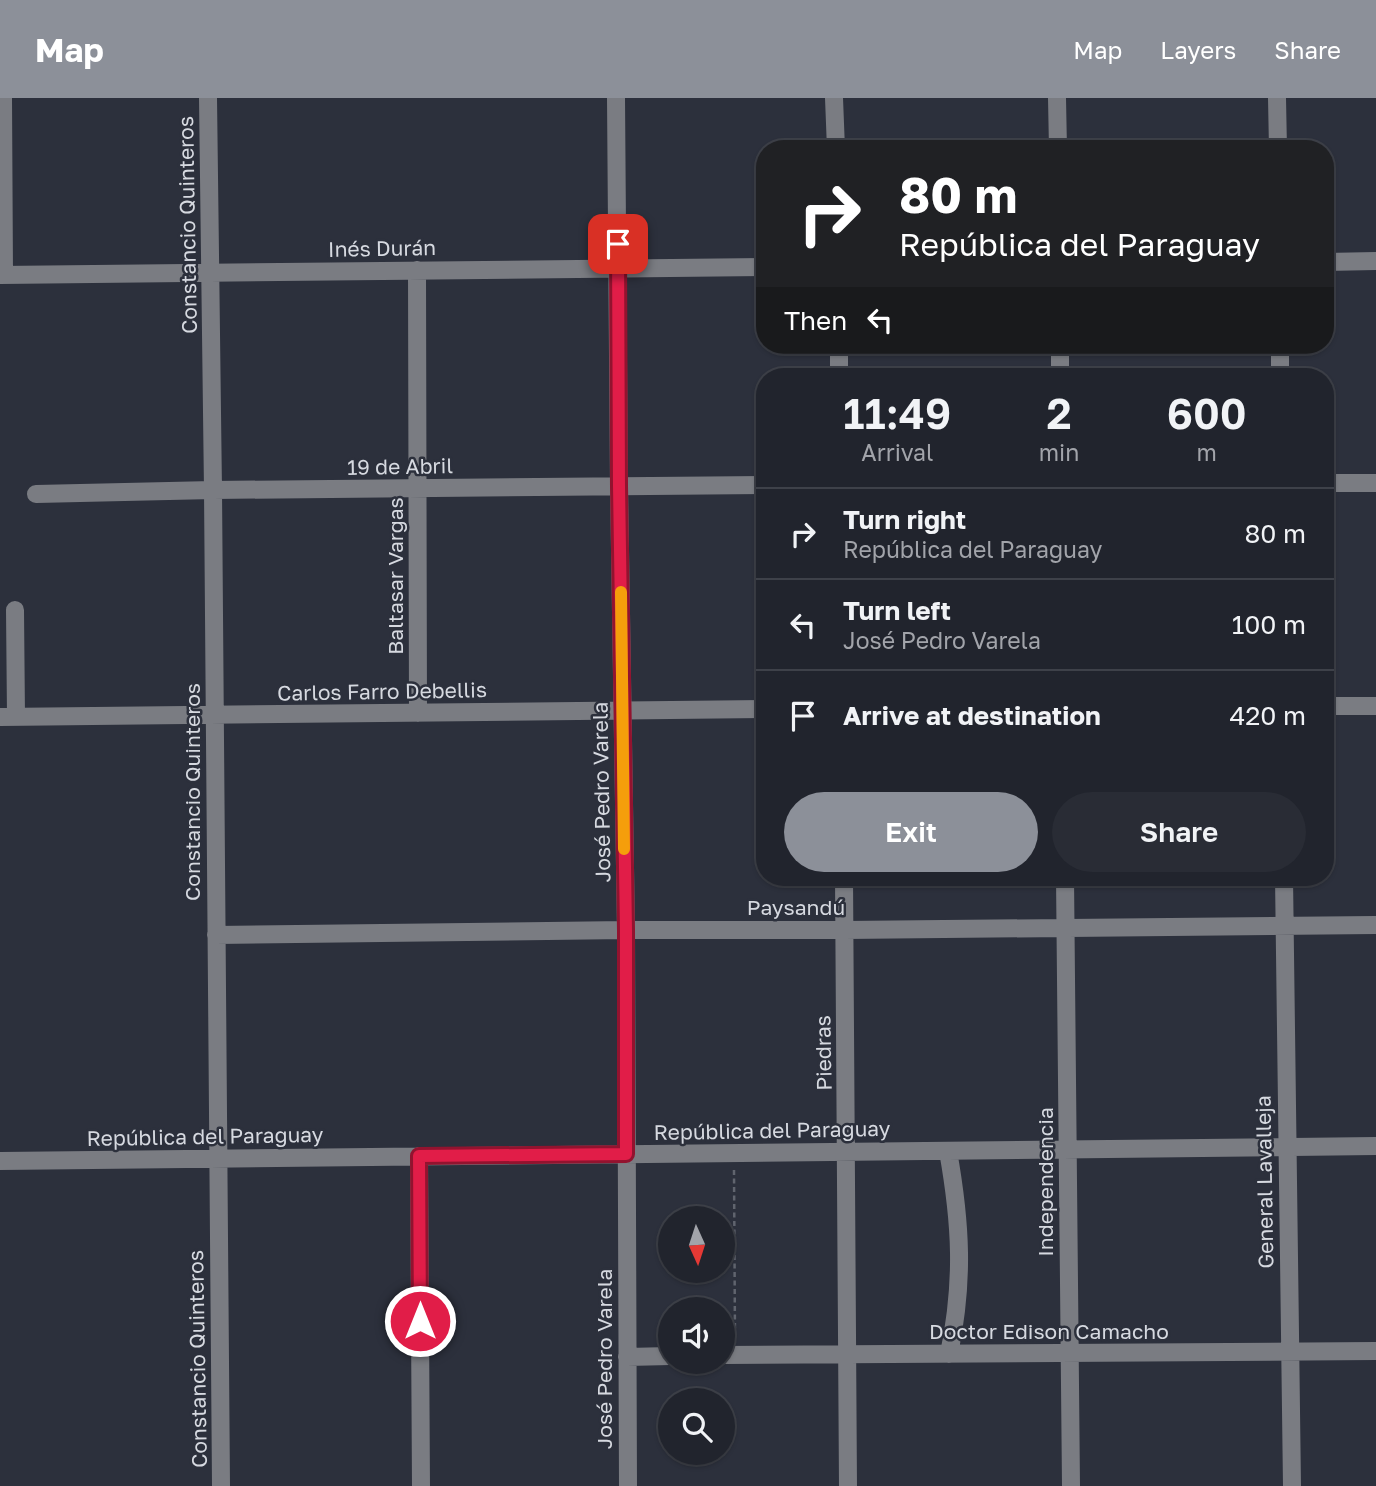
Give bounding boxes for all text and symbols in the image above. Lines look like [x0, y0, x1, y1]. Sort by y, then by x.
text: Map [35, 30, 104, 69]
text: Map [1073, 35, 1122, 64]
text: Layers [1160, 35, 1236, 64]
text: Share [1274, 35, 1341, 64]
street label: Constancio Quinteros [172, 116, 202, 334]
text: 80 m [899, 165, 1017, 224]
icon: right [784, 168, 875, 259]
pin [588, 214, 648, 274]
icon: arrive [599, 225, 637, 263]
text: República del Paraguay [899, 225, 1260, 263]
street label: Inés Durán [328, 234, 436, 262]
icon: left [861, 301, 899, 339]
text: Then [784, 305, 847, 336]
text: 11:49 [843, 388, 951, 438]
text: 2 [1046, 388, 1072, 438]
text: 600 [1167, 388, 1247, 438]
text: Arrival [861, 438, 933, 466]
text: min [1039, 438, 1079, 466]
text: m [1196, 438, 1217, 466]
street label: 19 de Abril [347, 452, 453, 480]
street label: Baltasar Vargas [382, 497, 408, 655]
text: Turn right [843, 504, 966, 535]
icon: right [784, 515, 822, 553]
text: 80 m [1245, 518, 1306, 549]
text: República del Paraguay [843, 535, 1102, 563]
text: Turn left [843, 595, 951, 626]
icon: left [784, 606, 822, 644]
text: 100 m [1232, 609, 1306, 640]
text: José Pedro Varela [843, 626, 1041, 654]
street label: Carlos Farro Debellis [277, 676, 487, 706]
street label: Constancio Quinteros [179, 683, 205, 901]
icon: arrive [784, 697, 822, 735]
text: Arrive at destination [843, 700, 1101, 731]
text: 420 m [1229, 700, 1306, 731]
street label: José Pedro Varela [586, 701, 616, 883]
button: Exit [784, 792, 1038, 872]
button: Share [1052, 792, 1306, 872]
street label: Paysandú [747, 894, 845, 920]
street label: Piedras [809, 1015, 837, 1091]
street label: General Lavalleja [1249, 1095, 1279, 1269]
street label: Independencia [1032, 1107, 1058, 1257]
street label: República del Paraguay [653, 1115, 891, 1145]
street label: República del Paraguay [86, 1121, 324, 1151]
north arrow [658, 1206, 735, 1283]
map controls [658, 1206, 735, 1465]
street label: Constancio Quinteros [182, 1250, 212, 1468]
street label: José Pedro Varela [591, 1269, 617, 1449]
position arrow [383, 1284, 457, 1358]
button: sound [658, 1297, 735, 1374]
street label: Doctor Edison Camacho [929, 1318, 1169, 1344]
button: search [658, 1388, 735, 1465]

